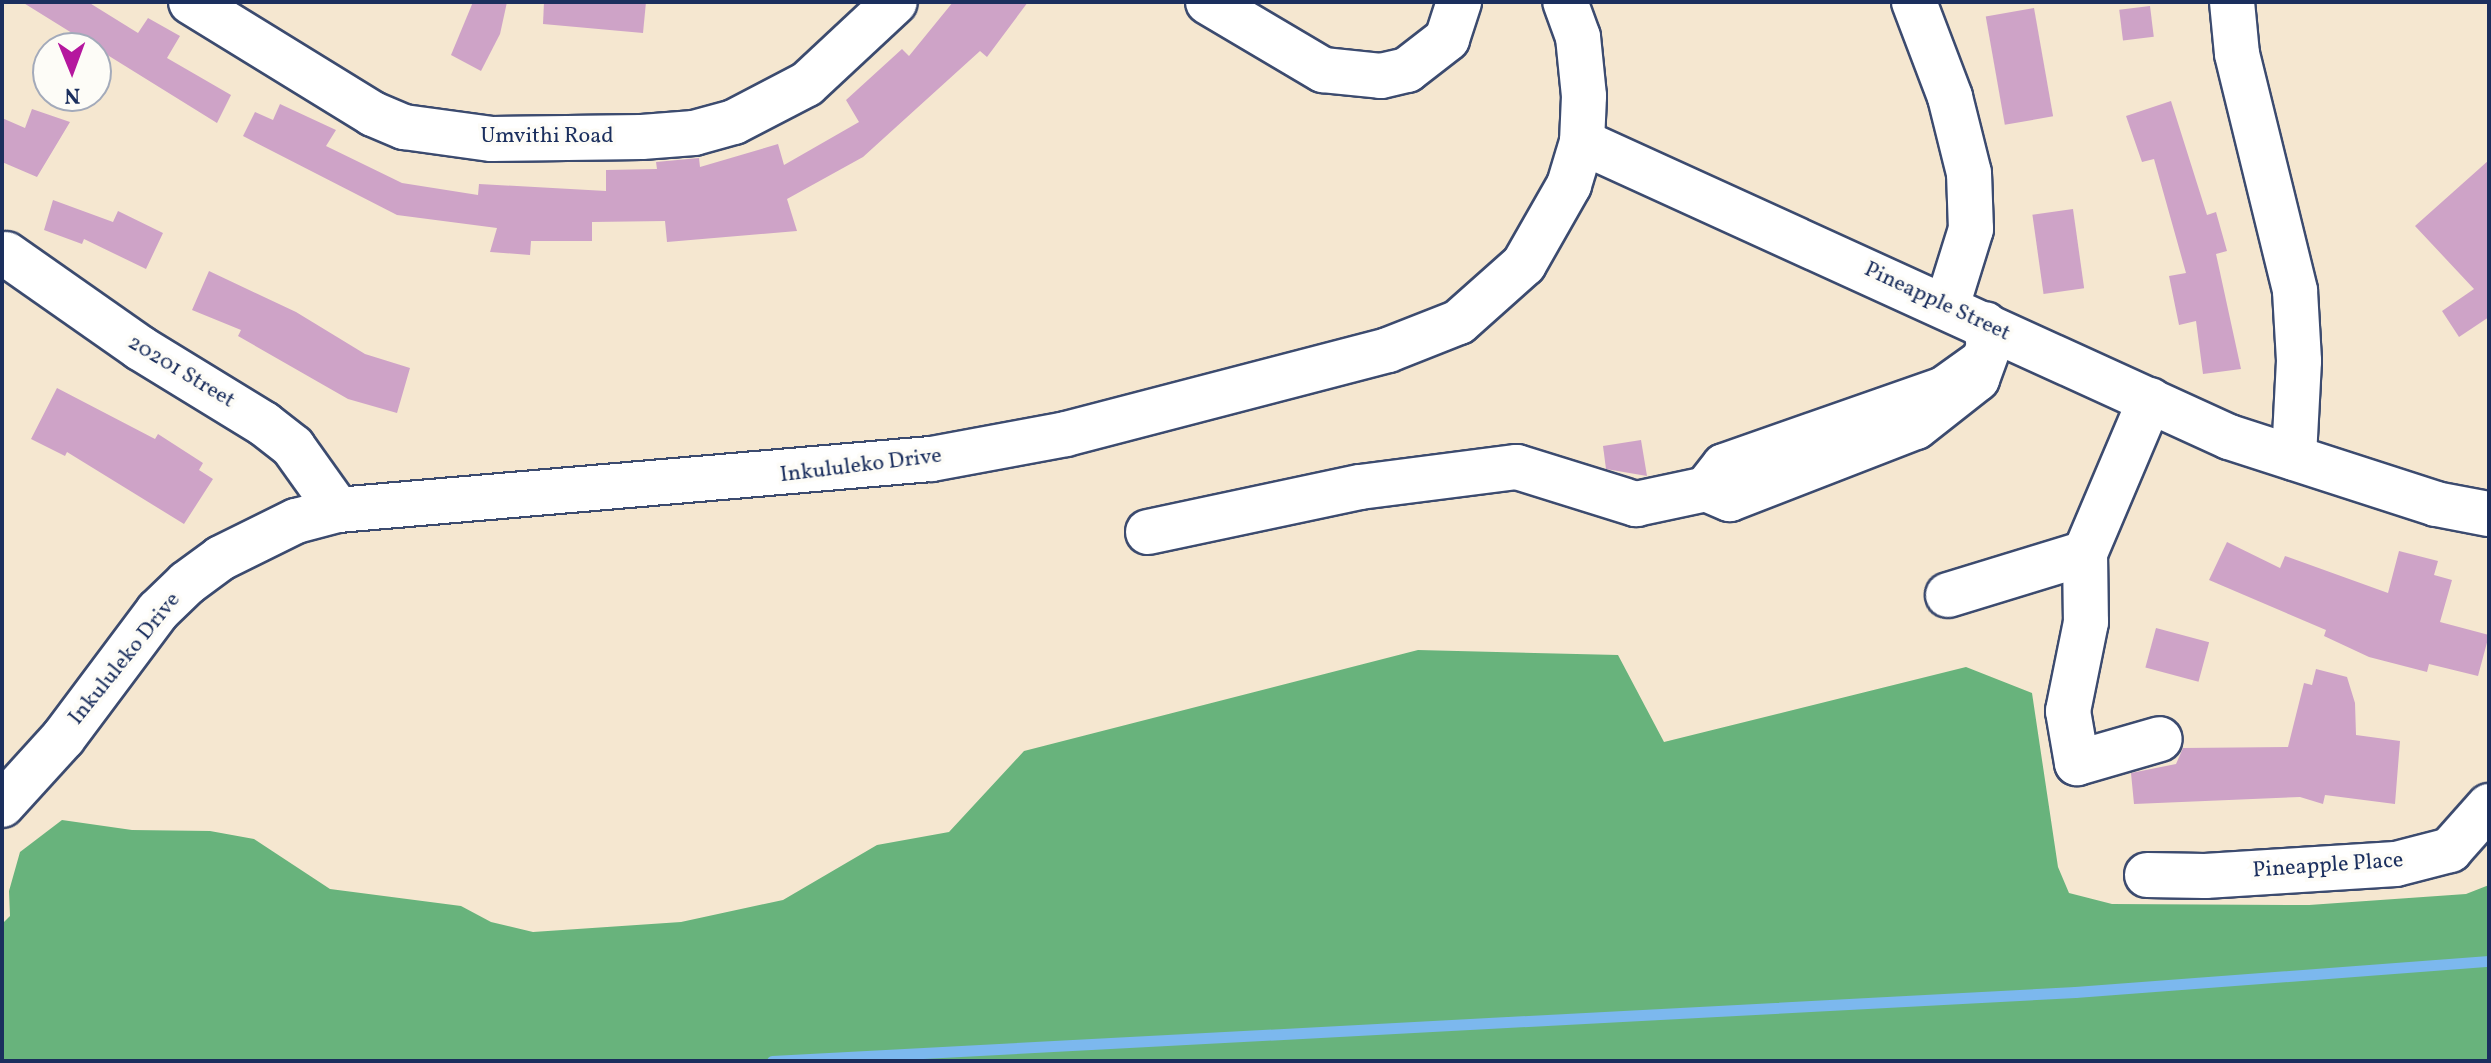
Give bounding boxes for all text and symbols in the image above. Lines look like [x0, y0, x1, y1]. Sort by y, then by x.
north arrow [32, 32, 112, 112]
text: N [64, 79, 81, 110]
street label: Umvithi Road [480, 124, 614, 150]
street label: Pineapple Street [1860, 257, 2014, 347]
street label: 20201 Street [123, 330, 239, 414]
street label: Inkululeko Drive [779, 443, 943, 489]
street label: Inkululeko Drive [64, 587, 186, 731]
street label: Pineapple Place [2252, 848, 2404, 884]

